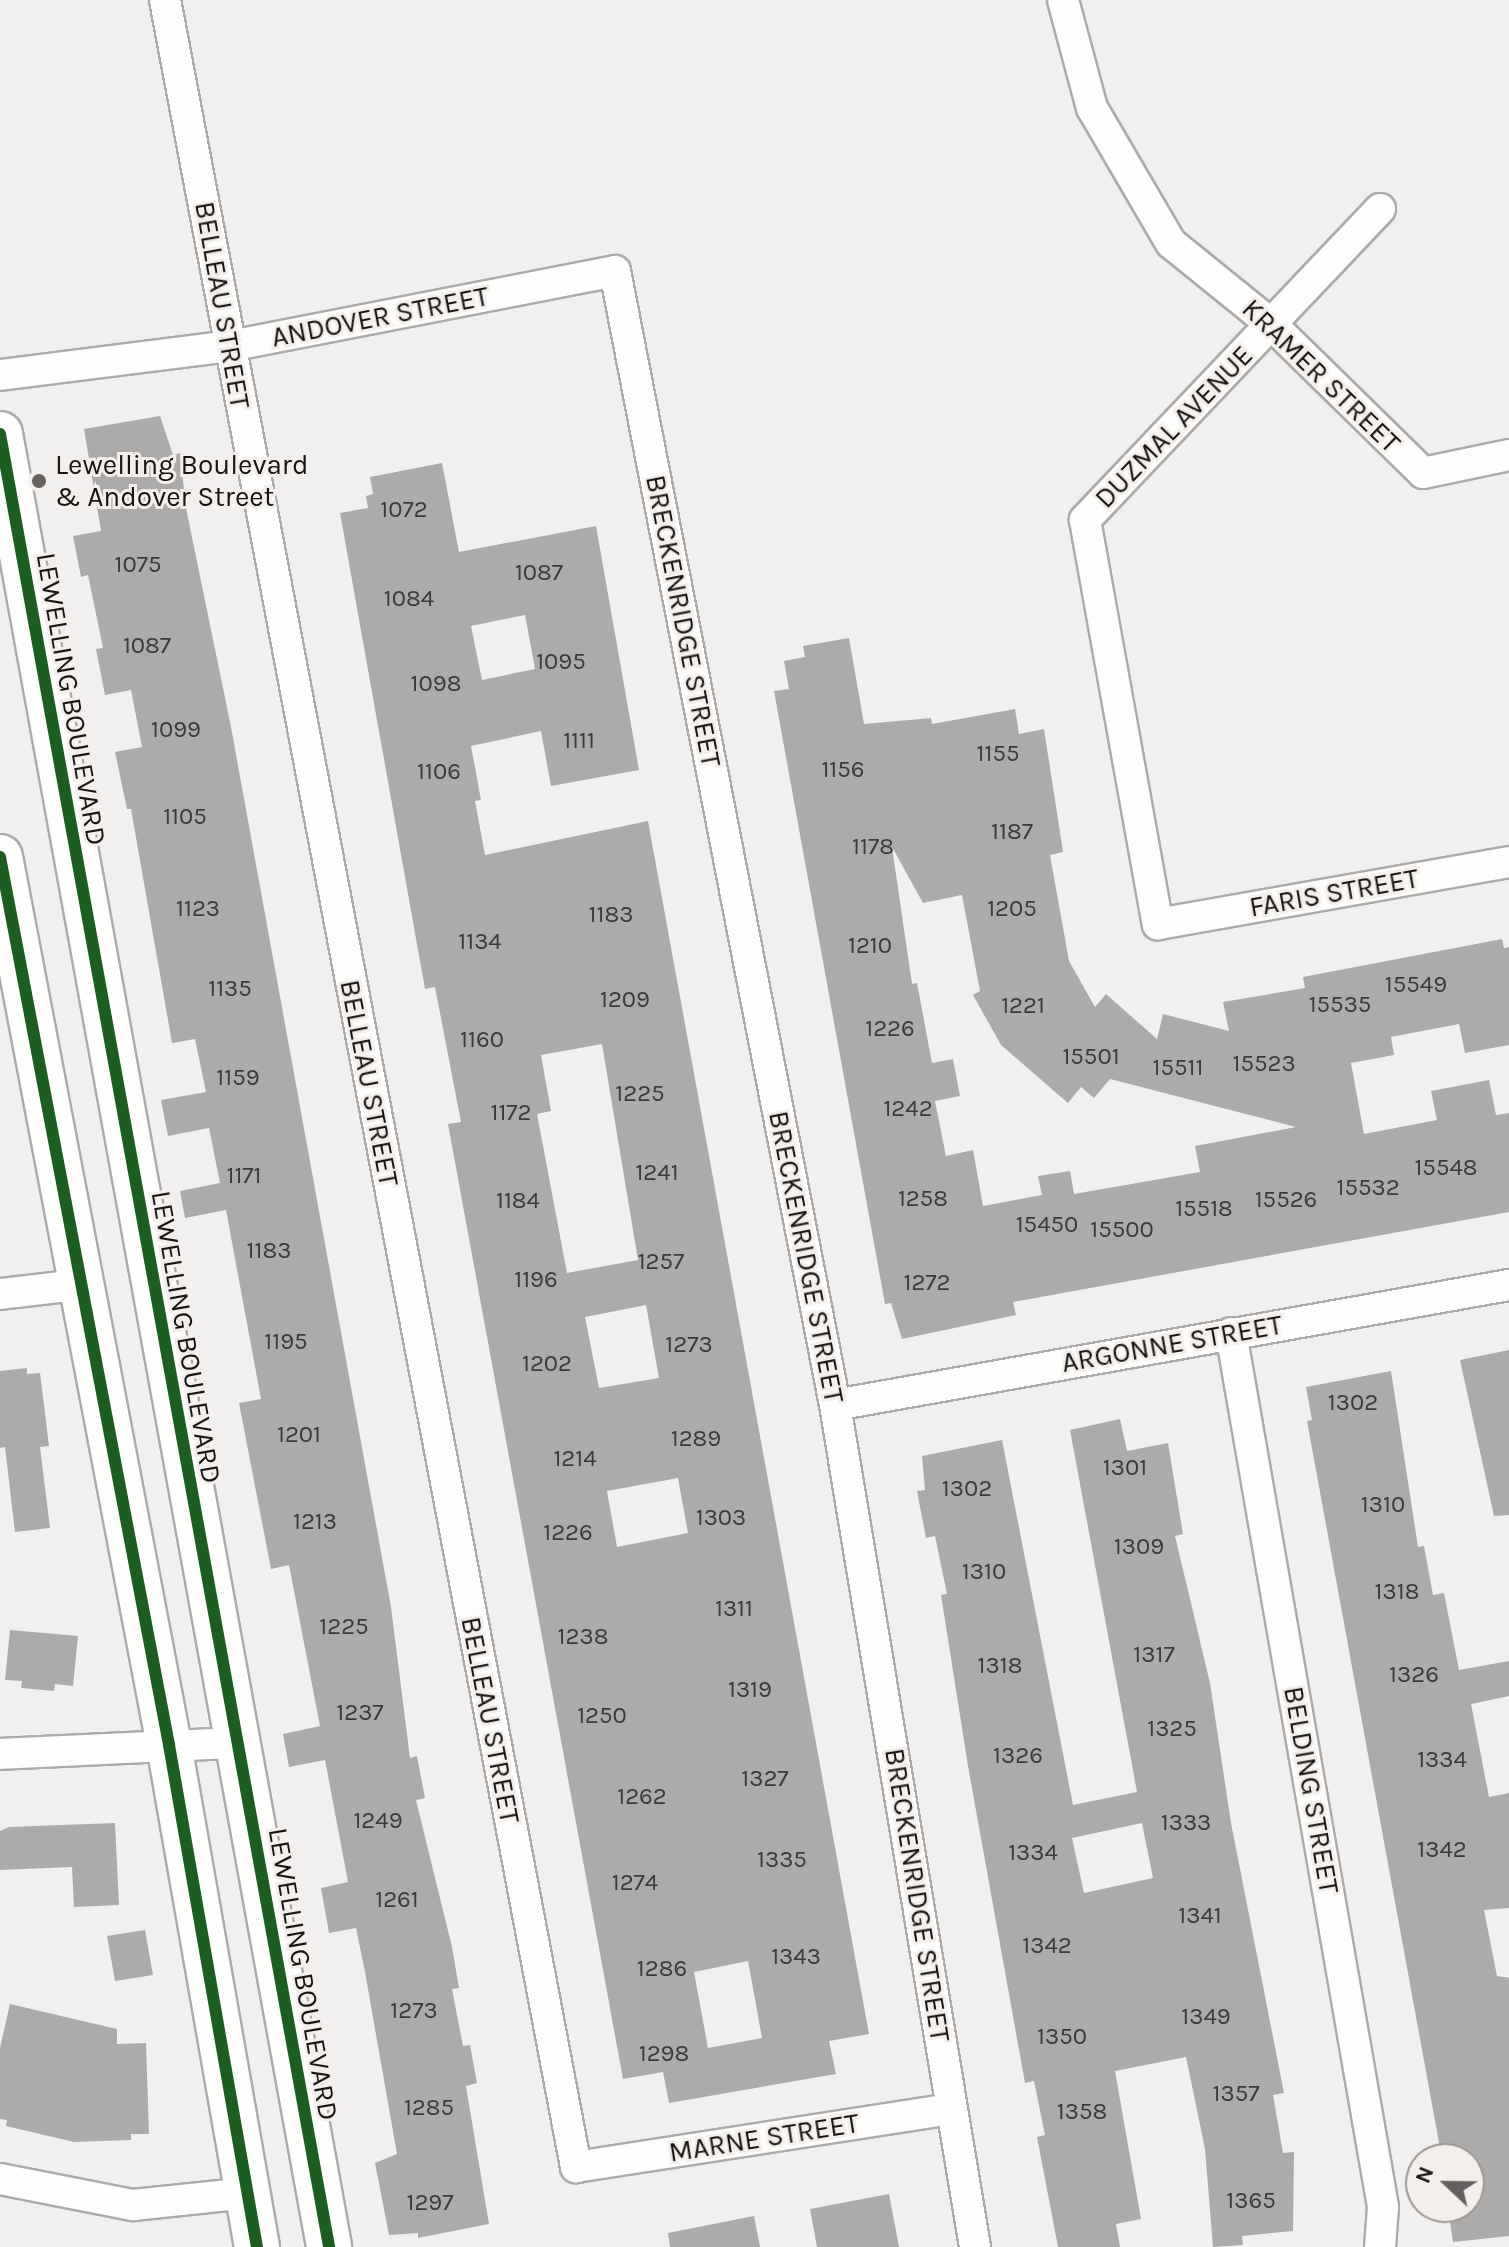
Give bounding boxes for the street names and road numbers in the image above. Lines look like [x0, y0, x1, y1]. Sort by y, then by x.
street label: BELLEAU STREET [187, 199, 257, 411]
street label: ANDOVER STREET [269, 279, 491, 355]
street label: KRAMER STREET [1235, 292, 1407, 460]
street label: DUZMAL AVENUE [1088, 339, 1260, 515]
street label: BRECKENRIDGE STREET [638, 472, 728, 770]
street label: LEWELLING BOULEVARD [29, 550, 113, 848]
street label: FARIS STREET [1247, 862, 1421, 924]
street label: BELLEAU STREET [333, 977, 405, 1189]
street label: BRECKENRIDGE STREET [761, 1108, 851, 1406]
street label: LEWELLING BOULEVARD [144, 1188, 228, 1486]
street label: ARGONNE STREET [1059, 1308, 1285, 1380]
street label: BELLEAU STREET [454, 1614, 526, 1826]
street label: BELDING STREET [1276, 1684, 1346, 1896]
street label: BRECKENRIDGE STREET [877, 1746, 957, 2044]
street label: LEWELLING BOULEVARD [261, 1825, 345, 2123]
street label: MARNE STREET [667, 2106, 861, 2170]

